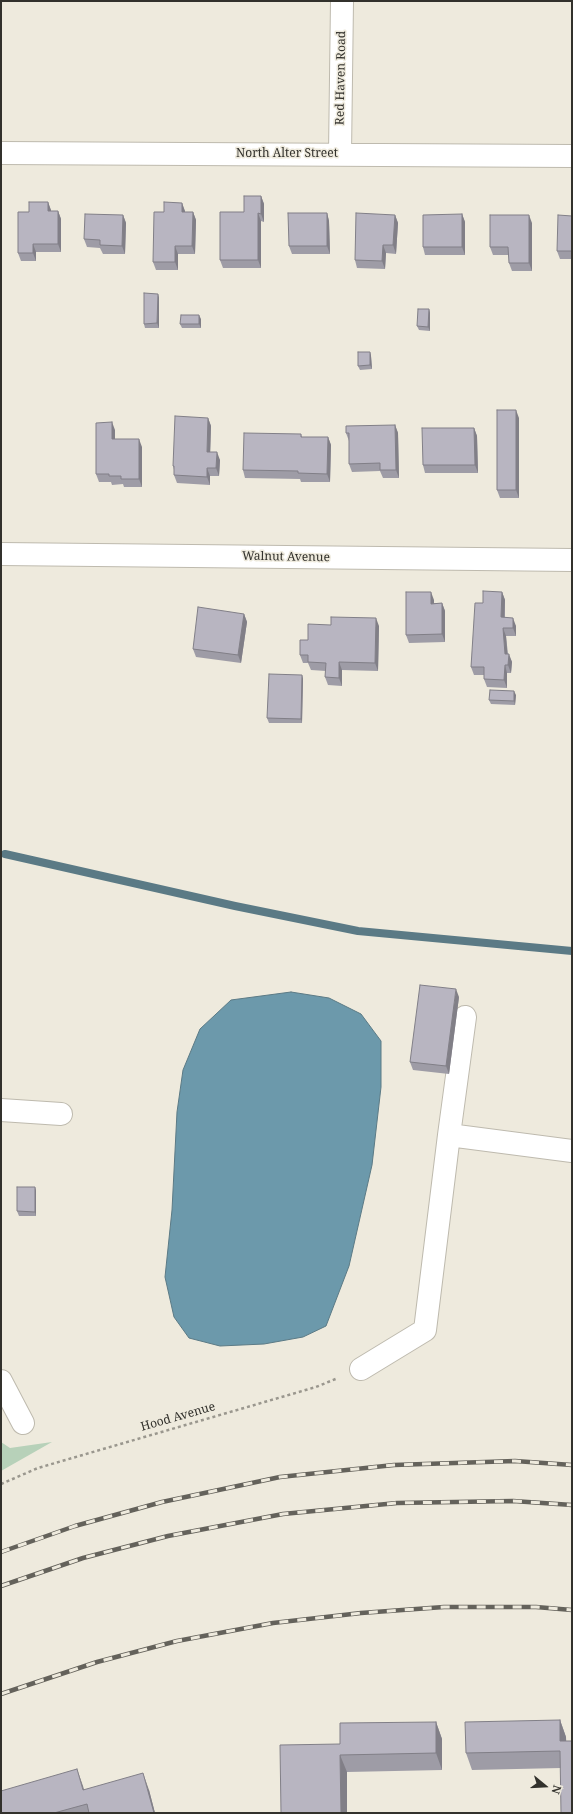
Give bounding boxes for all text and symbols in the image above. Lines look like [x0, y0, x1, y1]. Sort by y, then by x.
street label: Red Haven Road [333, 31, 349, 125]
street label: North Alter Street [236, 147, 338, 161]
street label: Walnut Avenue [242, 549, 330, 565]
street label: Hood Avenue [139, 1400, 217, 1434]
north arrow [525, 1766, 565, 1806]
text: N [548, 1783, 565, 1796]

